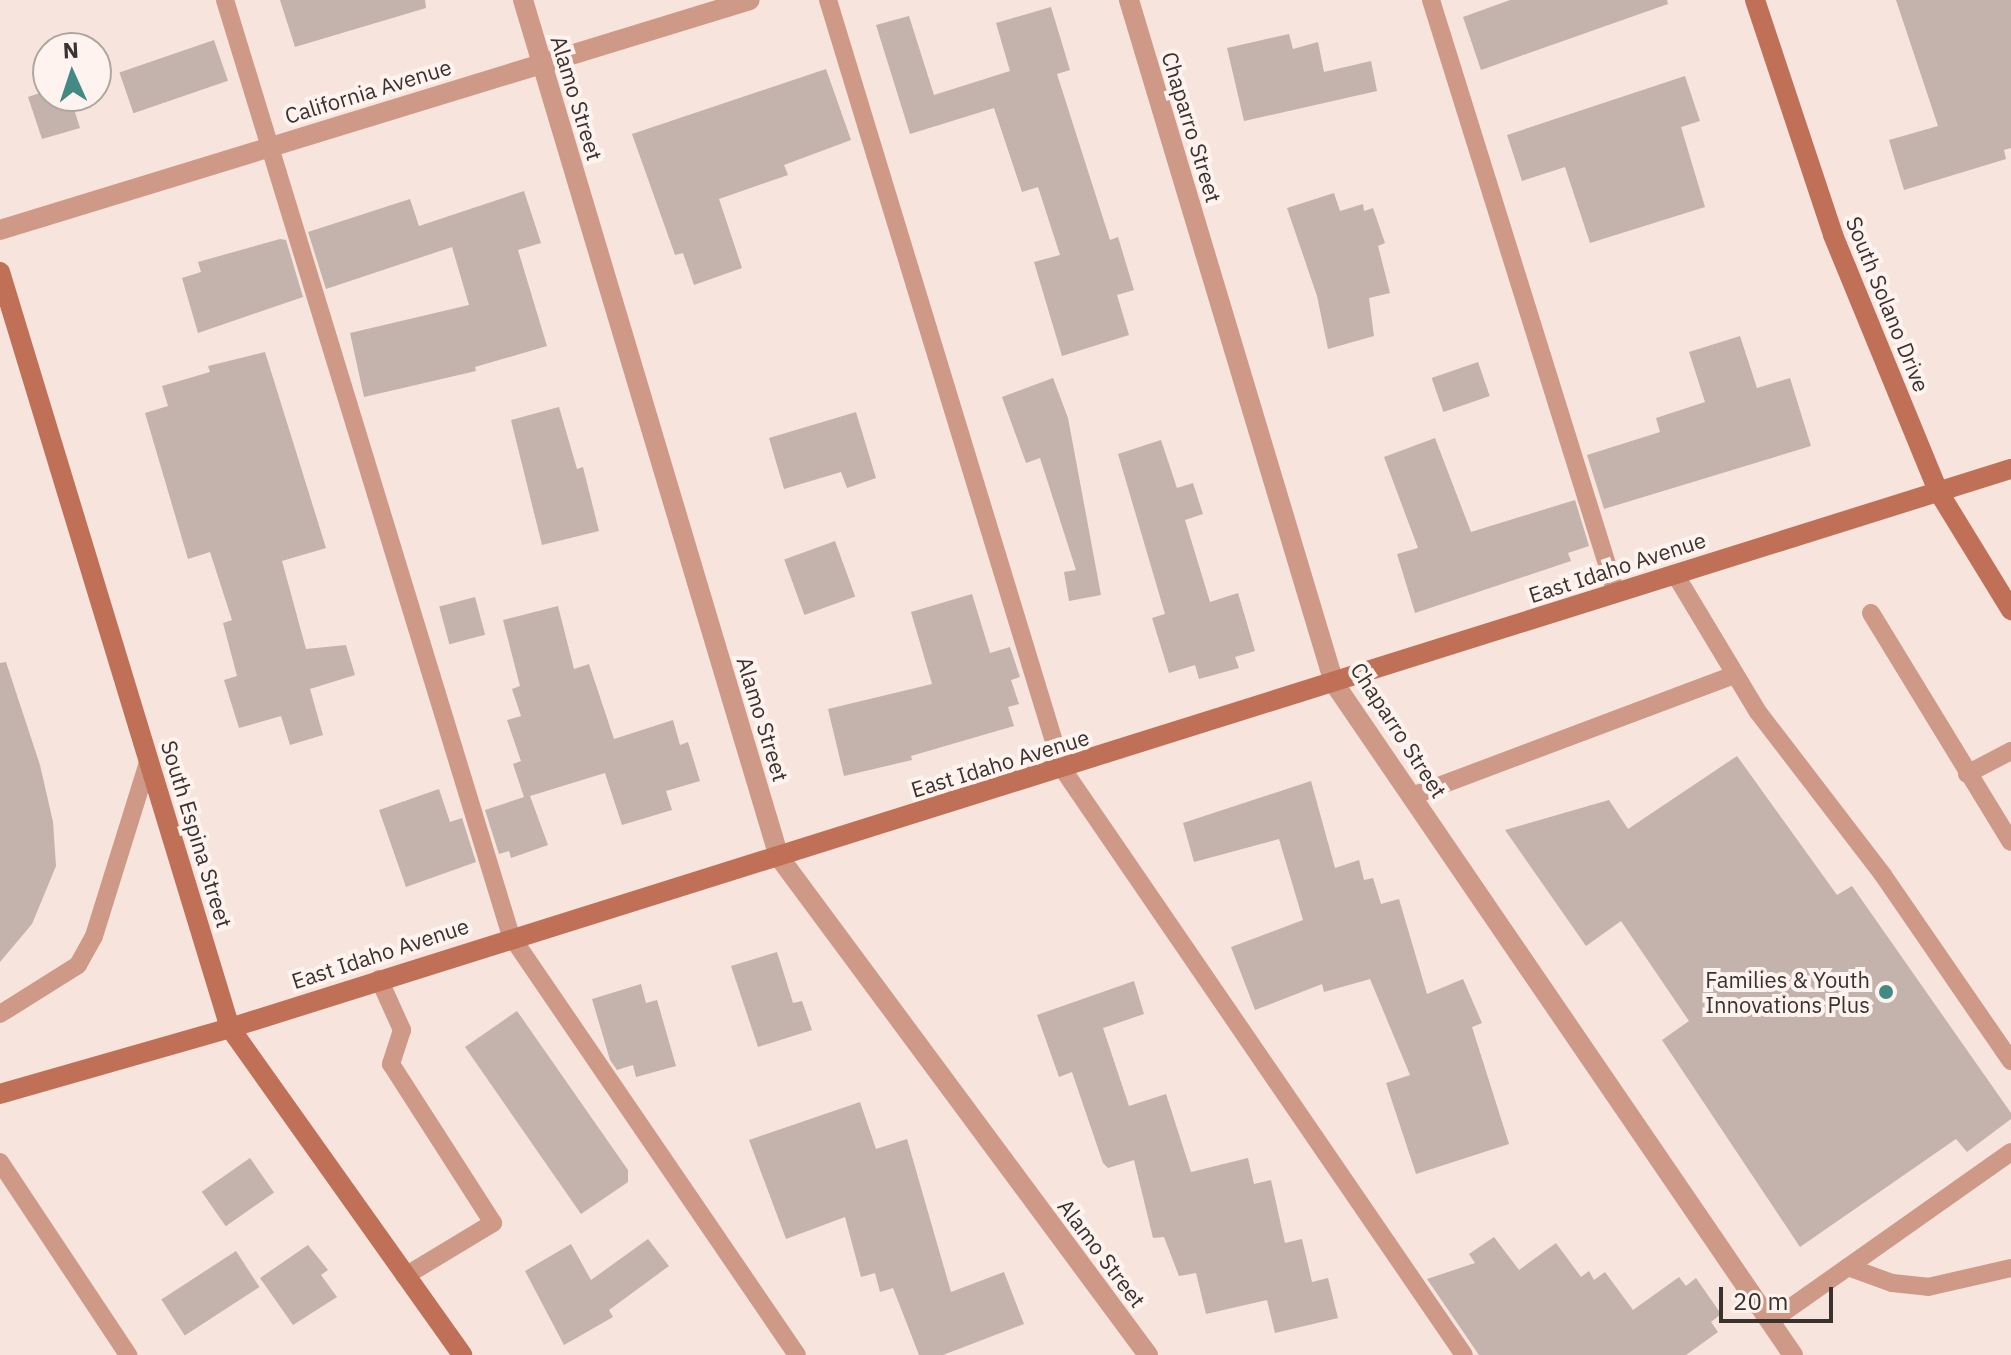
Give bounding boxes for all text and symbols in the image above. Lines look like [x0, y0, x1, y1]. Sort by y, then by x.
north arrow [32, 32, 112, 112]
street label: Alamo Street [546, 33, 608, 163]
text: N [62, 35, 80, 64]
street label: Chaparro Street [1157, 48, 1227, 206]
street label: California Avenue [282, 53, 454, 129]
street label: South Solano Drive [1841, 212, 1935, 396]
street label: East Idaho Avenue [1525, 526, 1709, 608]
street label: Alamo Street [732, 654, 794, 784]
street label: Chaparro Street [1345, 657, 1453, 803]
street label: East Idaho Avenue [908, 723, 1092, 803]
street label: South Espina Street [156, 737, 238, 931]
street label: East Idaho Avenue [288, 912, 472, 994]
place label: Families & Youth Innovations Plus [1705, 966, 1870, 1018]
marker: Families & Youth Innovations Plus [1877, 983, 1895, 1001]
street label: Alamo Street [1053, 1194, 1151, 1312]
scale bar [1723, 1271, 1837, 1321]
text: 20 m [1733, 1285, 1788, 1317]

